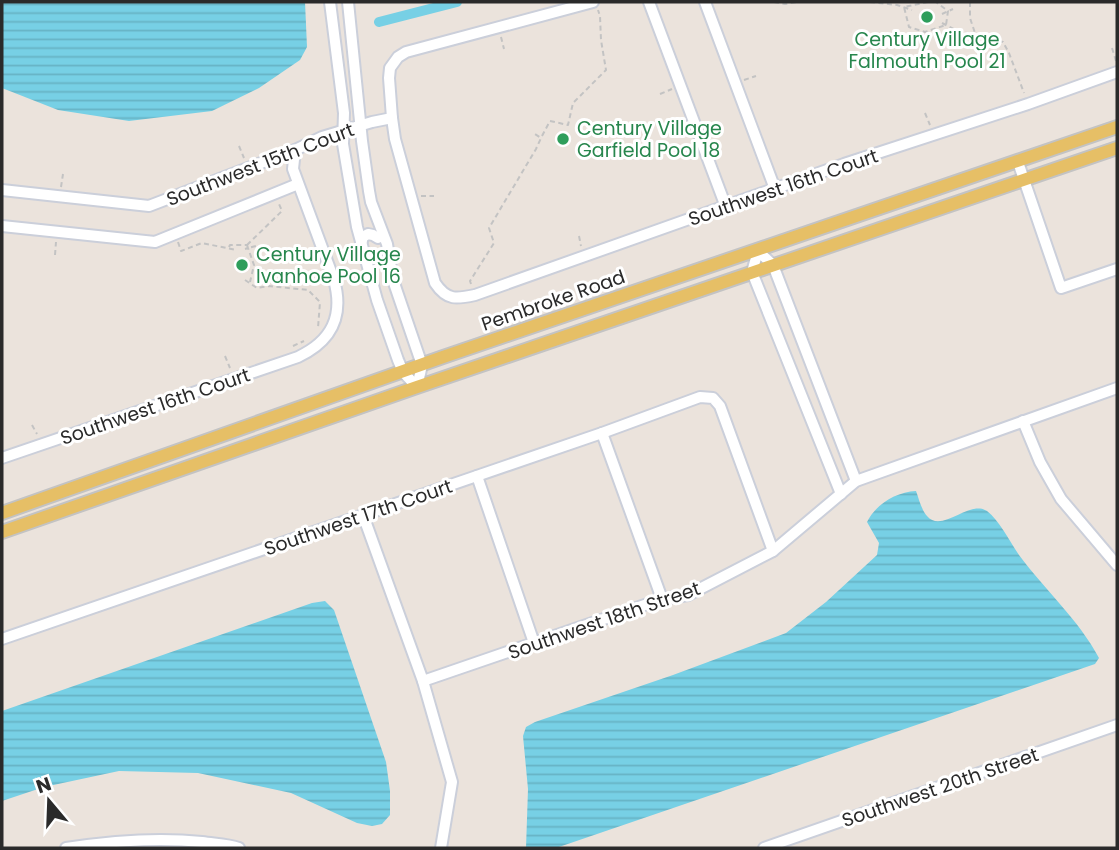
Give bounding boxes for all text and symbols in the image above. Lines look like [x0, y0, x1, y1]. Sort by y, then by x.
marker: Century Village Falmouth Pool 21 [919, 9, 935, 25]
place label: Century Village Falmouth Pool 21 [848, 26, 1006, 75]
place label: Century Village Garfield Pool 18 [577, 115, 722, 164]
street label: Southwest 15th Court [162, 116, 358, 213]
marker: Century Village Garfield Pool 18 [555, 131, 571, 147]
street label: Southwest 16th Court [685, 142, 882, 233]
place label: Century Village Ivanhoe Pool 16 [256, 241, 401, 290]
marker: Century Village Ivanhoe Pool 16 [234, 257, 250, 273]
street label: Pembroke Road [478, 263, 629, 338]
street label: Southwest 16th Court [57, 361, 254, 452]
street label: Southwest 17th Court [260, 473, 456, 562]
street label: Southwest 18th Street [504, 575, 704, 666]
street label: Southwest 20th Street [838, 741, 1042, 834]
north arrow [14, 766, 84, 836]
text: N [32, 770, 55, 800]

